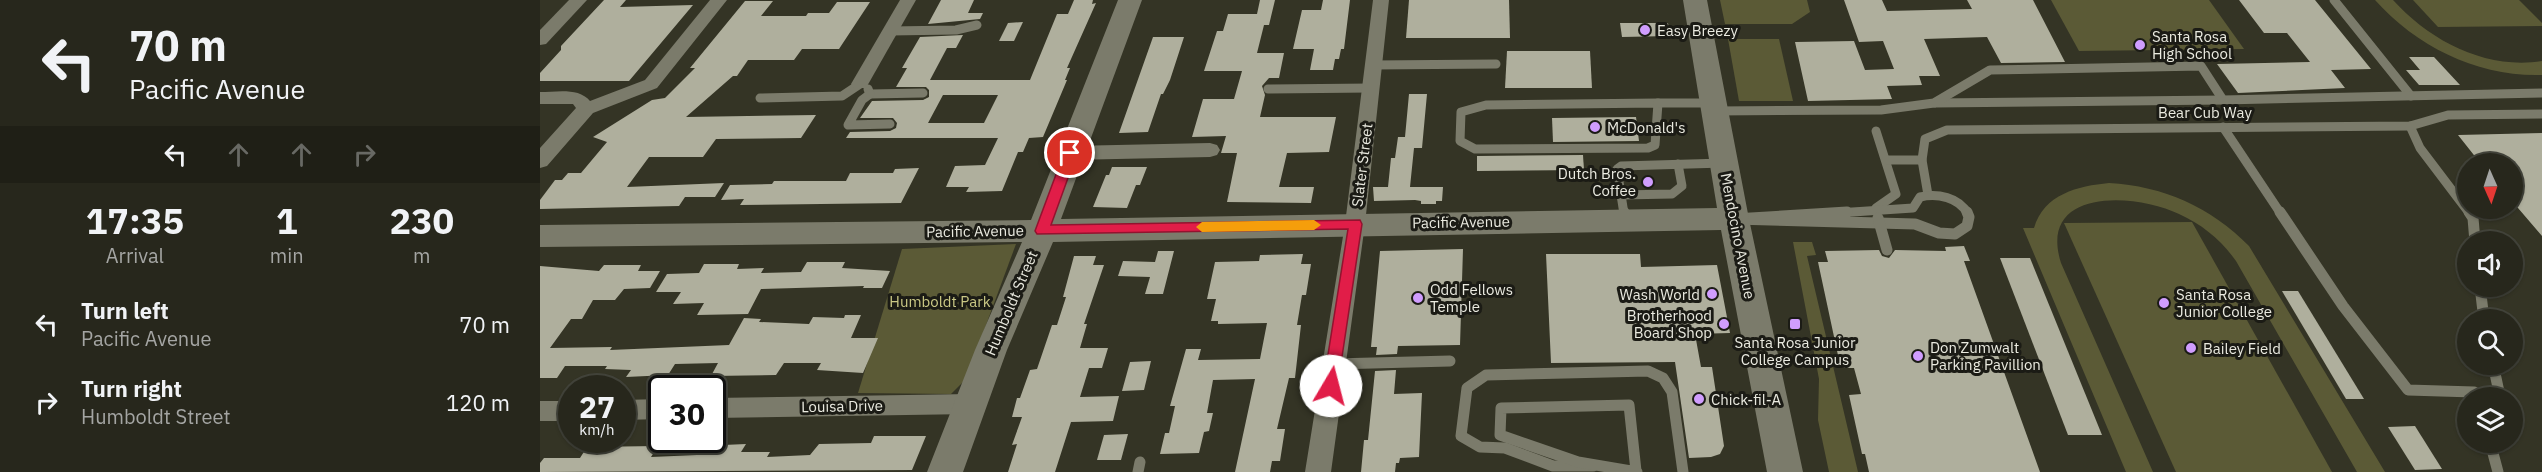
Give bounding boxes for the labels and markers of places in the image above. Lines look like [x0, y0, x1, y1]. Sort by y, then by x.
place label: Easy Breezy [1657, 21, 1738, 40]
marker: Easy Breezy [1638, 23, 1652, 37]
place label: Santa Rosa High School [2152, 27, 2232, 63]
marker: Santa Rosa High School [2133, 38, 2147, 52]
place label: McDonald's [1607, 118, 1685, 137]
marker: McDonald's [1588, 120, 1602, 134]
pin [1044, 127, 1095, 178]
place label: Dutch Bros. Coffee [1558, 164, 1636, 200]
marker: Dutch Bros. Coffee [1641, 175, 1655, 189]
place label: Odd Fellows Temple [1430, 280, 1513, 316]
place label: Wash World [1620, 285, 1700, 304]
place label: Santa Rosa Junior College [2176, 285, 2272, 321]
marker: Wash World [1705, 287, 1719, 301]
marker: Odd Fellows Temple [1411, 291, 1425, 305]
marker: Santa Rosa Junior College [2157, 296, 2171, 310]
place label: Brotherhood Board Shop [1627, 306, 1712, 342]
marker: Brotherhood Board Shop [1717, 317, 1731, 331]
marker: Santa Rosa Junior College Campus [1788, 317, 1802, 331]
place label: Santa Rosa Junior College Campus [1734, 333, 1856, 369]
place label: Don Zumwalt Parking Pavillion [1930, 338, 2041, 374]
place label: Bailey Field [2203, 339, 2281, 358]
marker: Bailey Field [2184, 341, 2198, 355]
marker: Don Zumwalt Parking Pavillion [1911, 349, 1925, 363]
place label: Chick-fil-A [1711, 390, 1781, 409]
marker: Chick-fil-A [1692, 392, 1706, 406]

